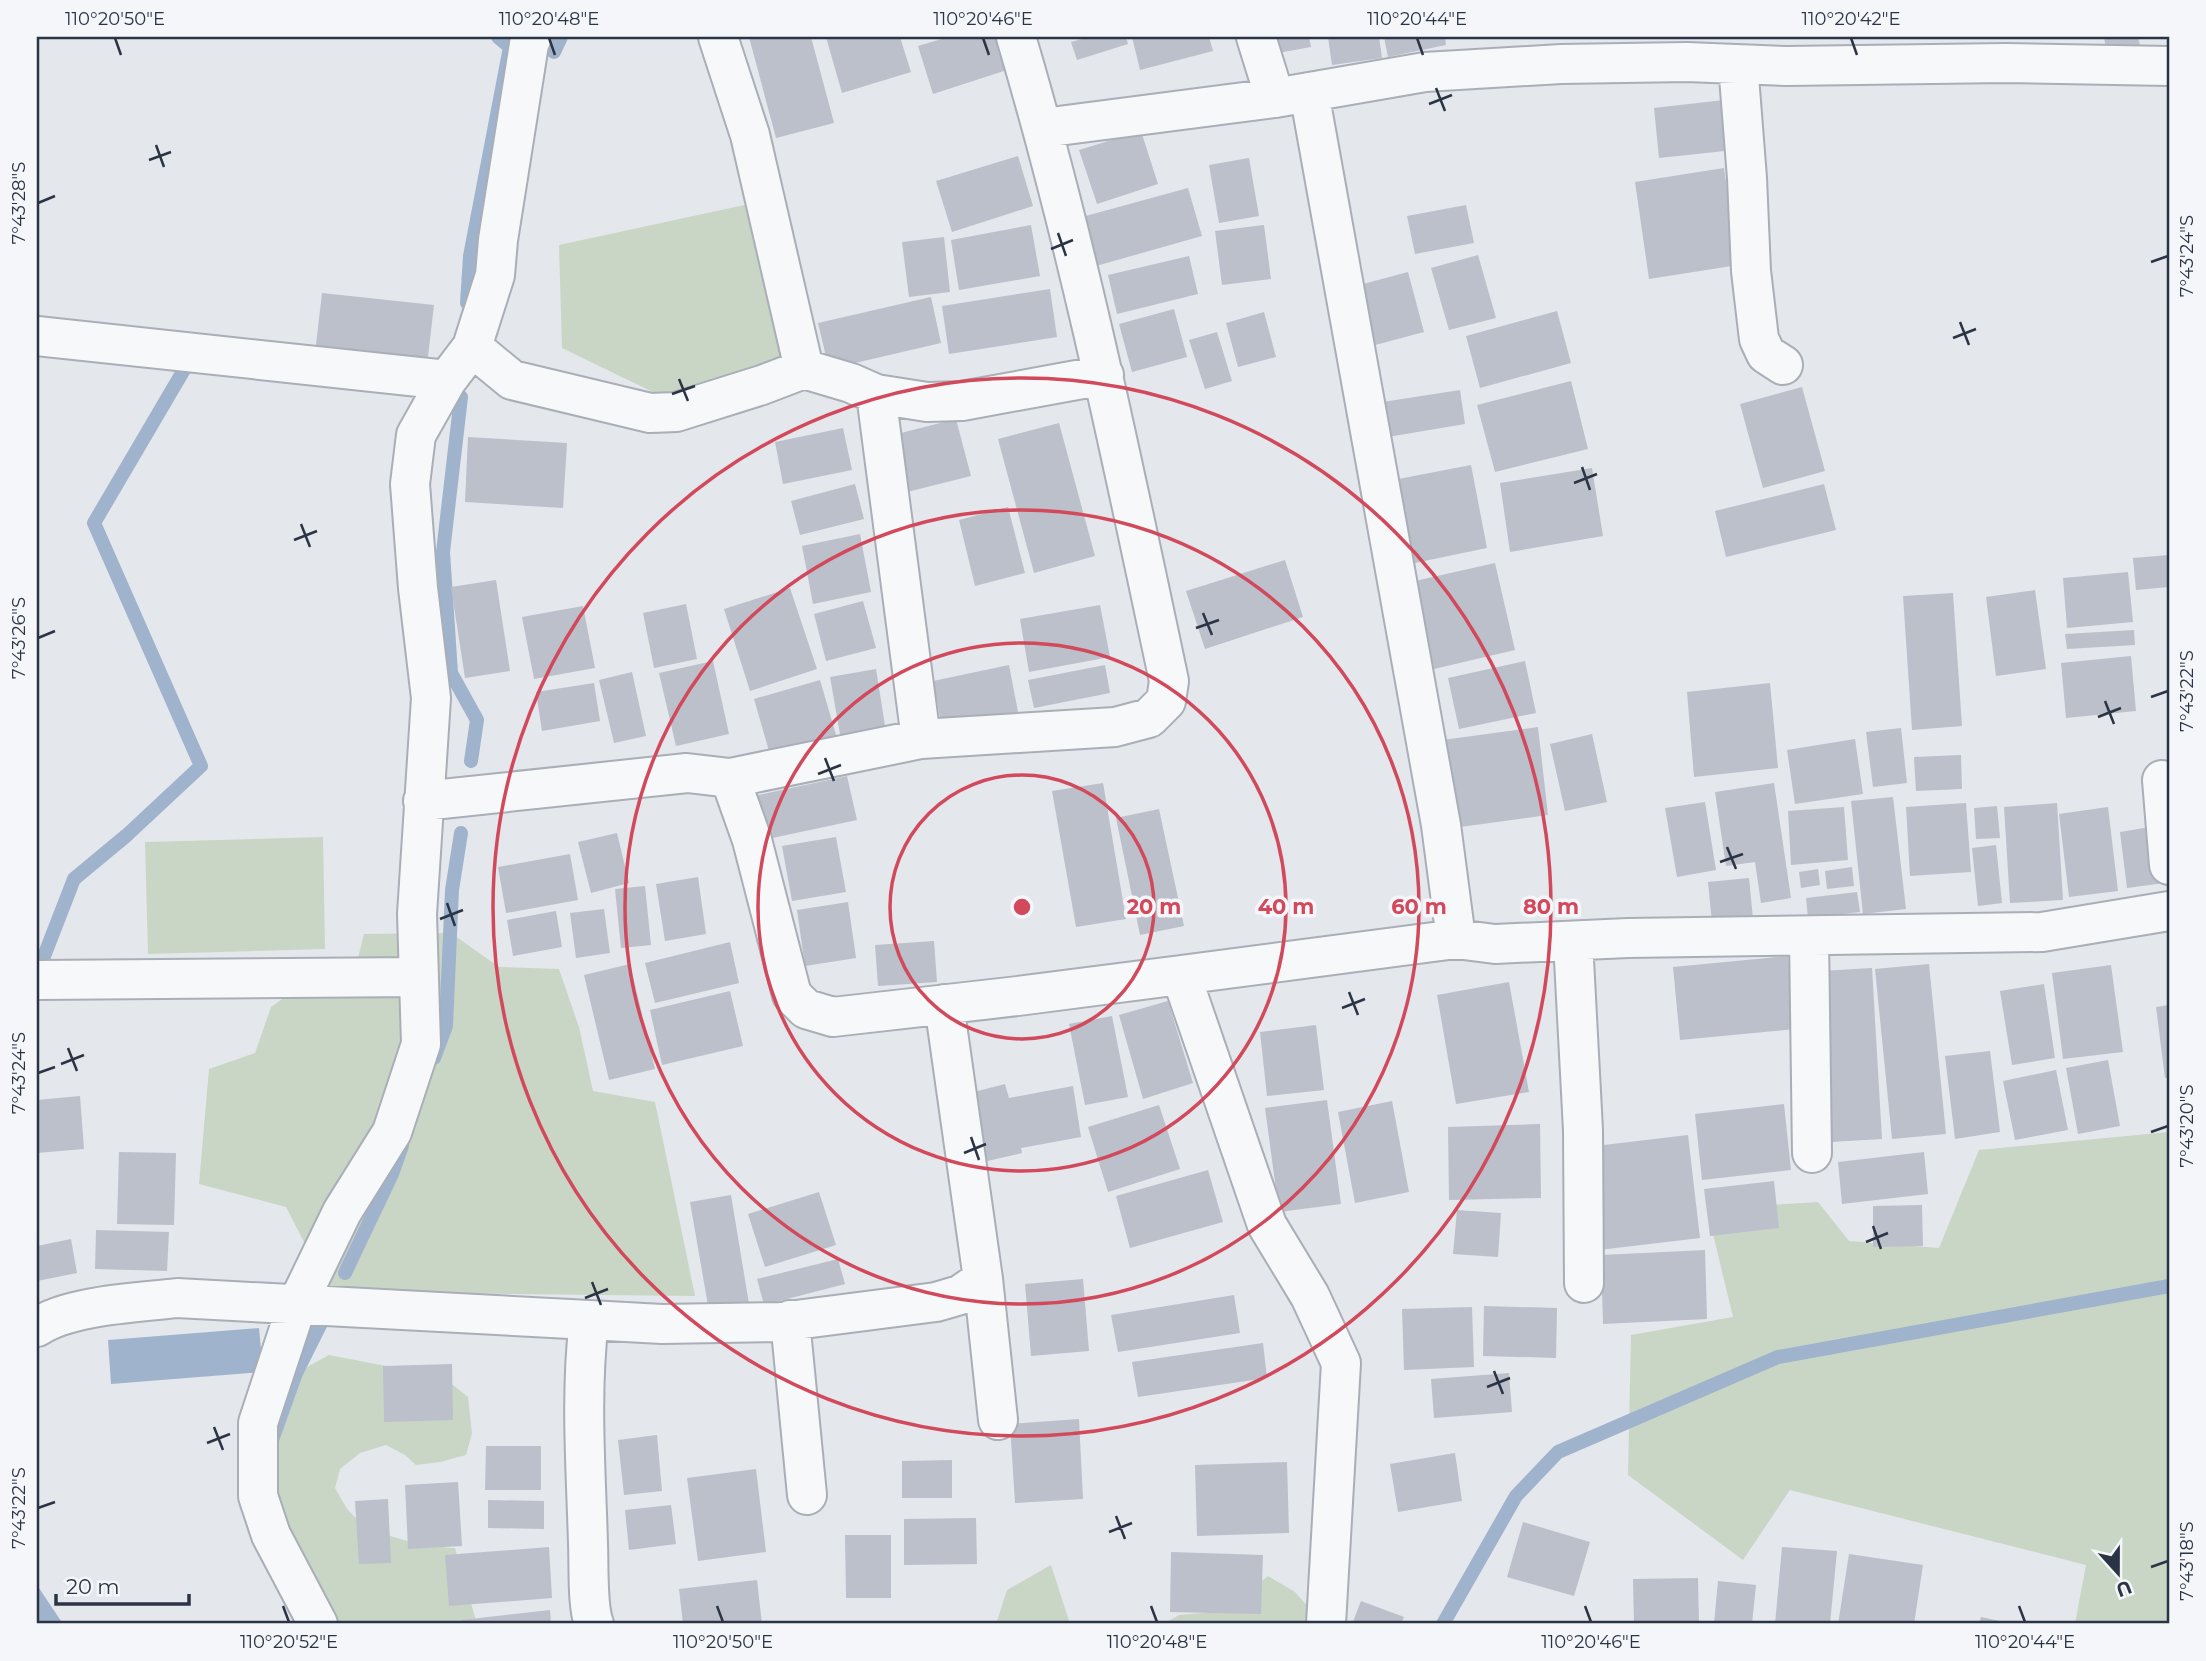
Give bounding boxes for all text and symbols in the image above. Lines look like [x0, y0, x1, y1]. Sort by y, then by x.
text: 110°20'50"E [65, 8, 165, 30]
text: 110°20'48"E [499, 8, 599, 30]
text: 110°20'46"E [933, 8, 1033, 30]
text: 110°20'44"E [1367, 8, 1467, 30]
text: 110°20'42"E [1801, 8, 1901, 30]
text: 7°43'28"S [8, 162, 30, 244]
text: 7°43'24"S [2176, 215, 2198, 297]
text: 7°43'26"S [8, 597, 30, 679]
text: 7°43'22"S [2176, 650, 2198, 732]
text: 20 m [1127, 894, 1181, 919]
text: 40 m [1258, 894, 1314, 919]
text: 60 m [1391, 894, 1447, 919]
text: 80 m [1523, 894, 1579, 919]
centre of rings [1010, 895, 1034, 919]
text: 7°43'24"S [8, 1032, 30, 1114]
text: 7°43'20"S [2176, 1084, 2198, 1168]
text: 7°43'22"S [8, 1467, 30, 1549]
text: 7°43'18"S [2176, 1521, 2198, 1601]
north arrow [2084, 1538, 2154, 1608]
scale bar [56, 1563, 189, 1607]
text: 20 m [66, 1574, 120, 1599]
text: U [2113, 1575, 2135, 1602]
text: 110°20'52"E [240, 1631, 338, 1653]
text: 110°20'50"E [673, 1631, 773, 1653]
text: 110°20'48"E [1107, 1631, 1207, 1653]
text: 110°20'46"E [1541, 1631, 1641, 1653]
text: 110°20'44"E [1975, 1631, 2075, 1653]

